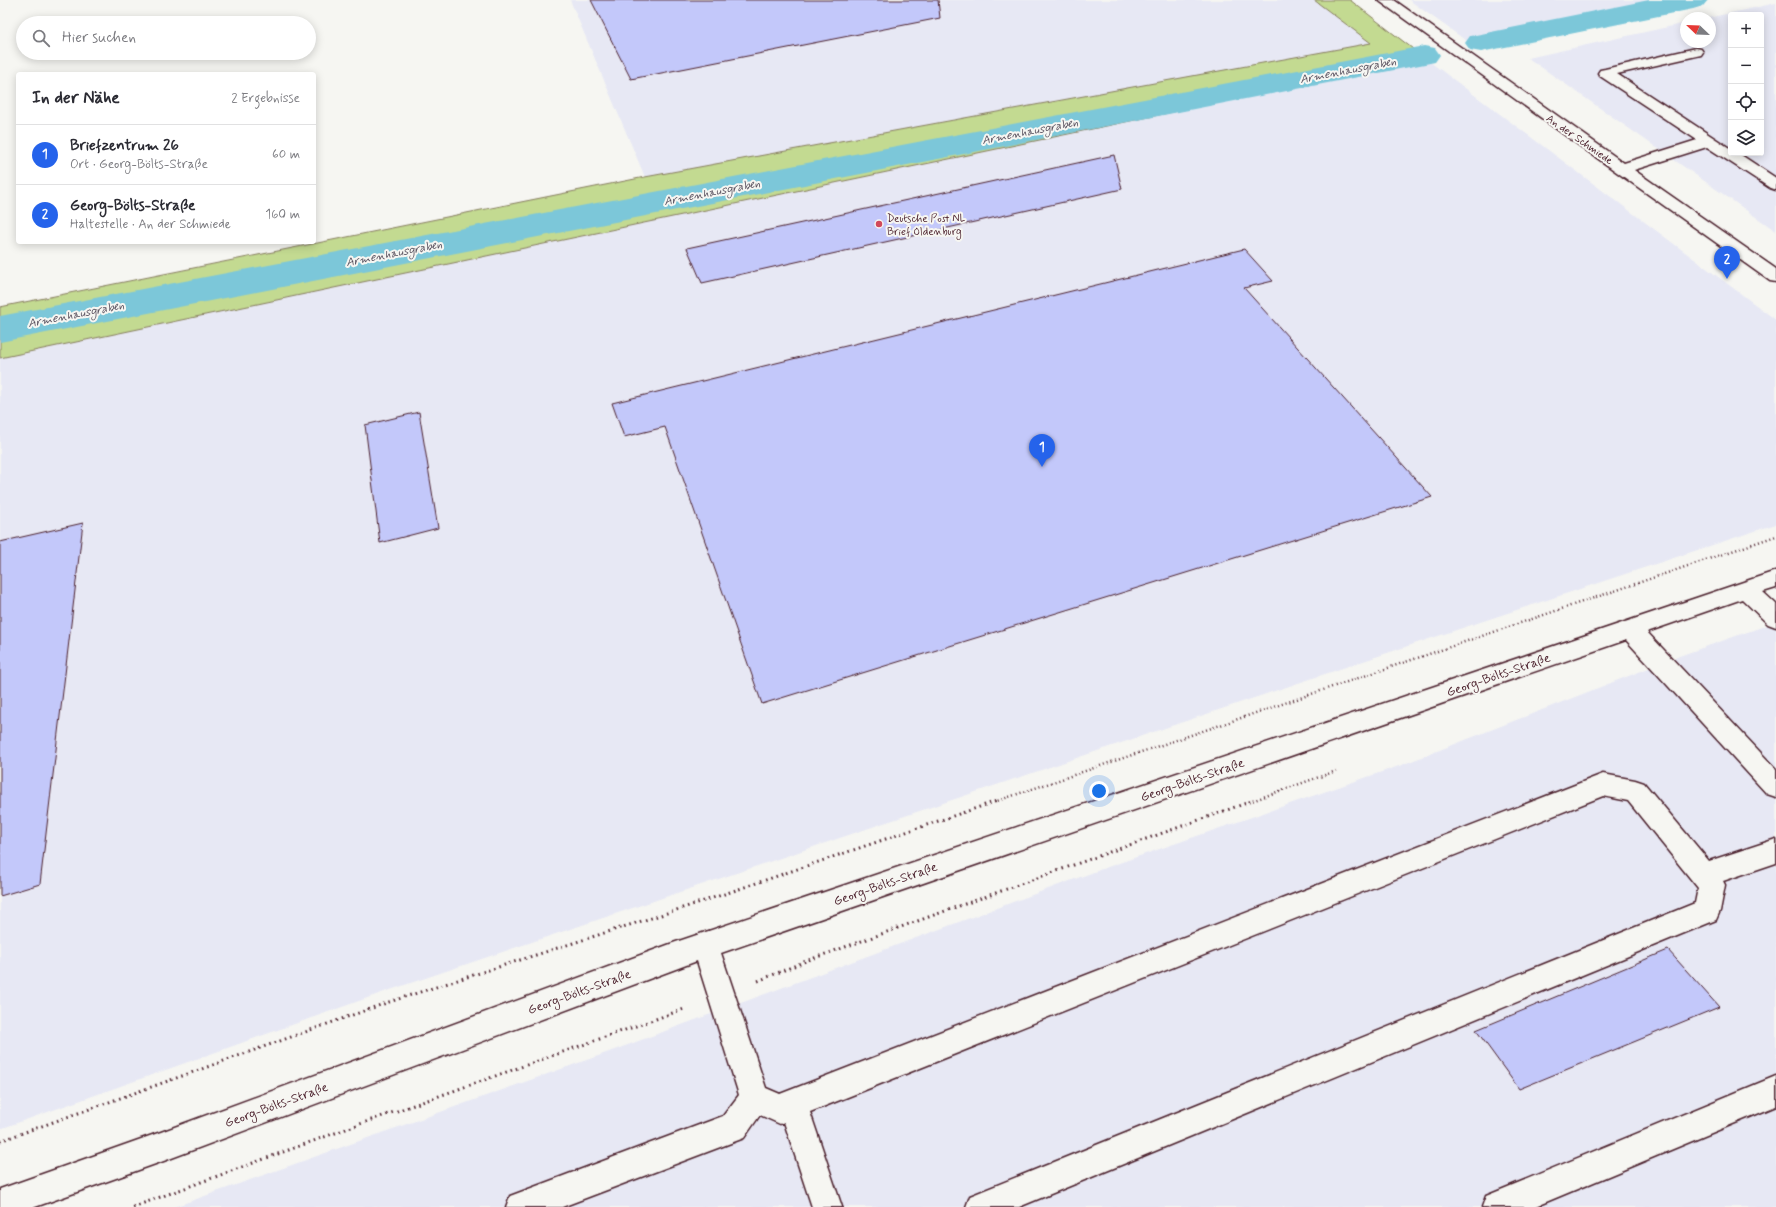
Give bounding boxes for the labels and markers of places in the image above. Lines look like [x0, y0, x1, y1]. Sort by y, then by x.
place label: Deutsche Post NL Brief Oldenburg [887, 212, 966, 240]
marker: Deutsche Post NL Brief Oldenburg [874, 219, 884, 229]
pin: 2 [1714, 246, 1740, 279]
pin: 1 [1029, 434, 1055, 467]

